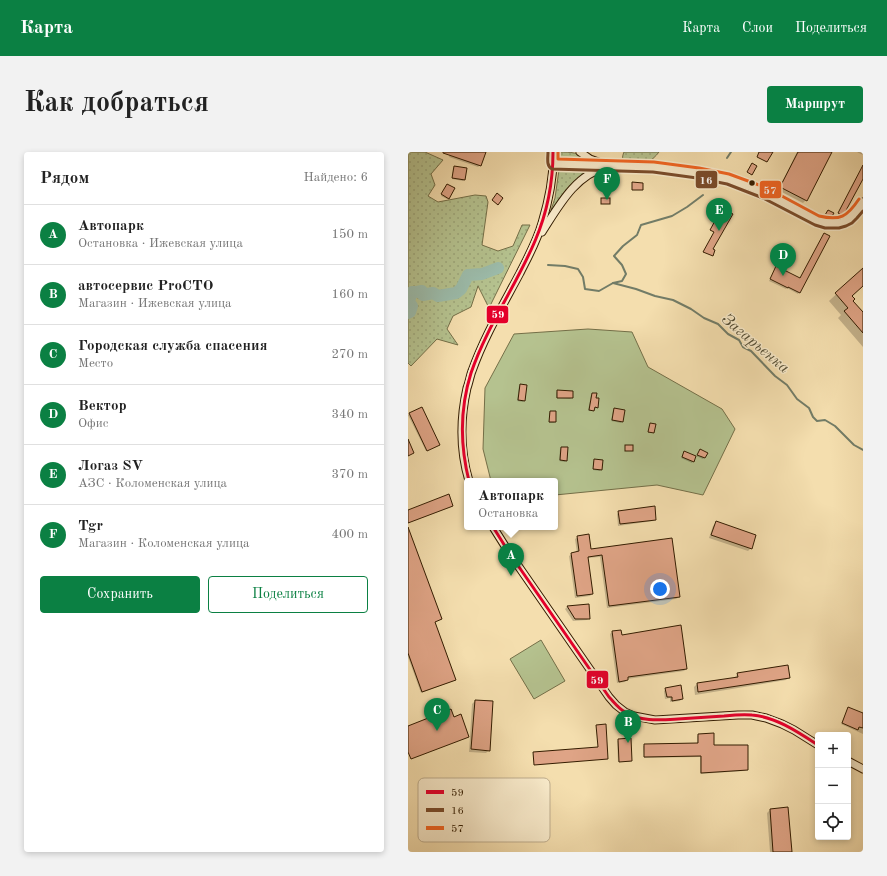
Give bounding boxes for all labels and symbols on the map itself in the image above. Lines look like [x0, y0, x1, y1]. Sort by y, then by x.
pin: F [594, 167, 620, 200]
line badge: 16 [695, 170, 718, 189]
text: 16 [700, 176, 712, 187]
unlabelled marker [747, 178, 757, 188]
line badge: 57 [759, 180, 782, 199]
text: 57 [764, 186, 776, 197]
pin: E [706, 198, 732, 231]
pin: D [770, 243, 796, 276]
line badge: 59 [486, 305, 509, 324]
text: 59 [492, 310, 504, 321]
water label: Загарьенка [718, 311, 792, 377]
pin: A [498, 543, 524, 576]
your location [650, 579, 670, 599]
line badge: 59 [586, 670, 609, 689]
text: 59 [591, 676, 603, 687]
pin: C [424, 698, 450, 731]
pin: B [615, 710, 641, 743]
legend [418, 778, 550, 842]
text: 59 [451, 788, 464, 799]
text: 16 [451, 806, 464, 817]
text: 57 [451, 824, 464, 835]

